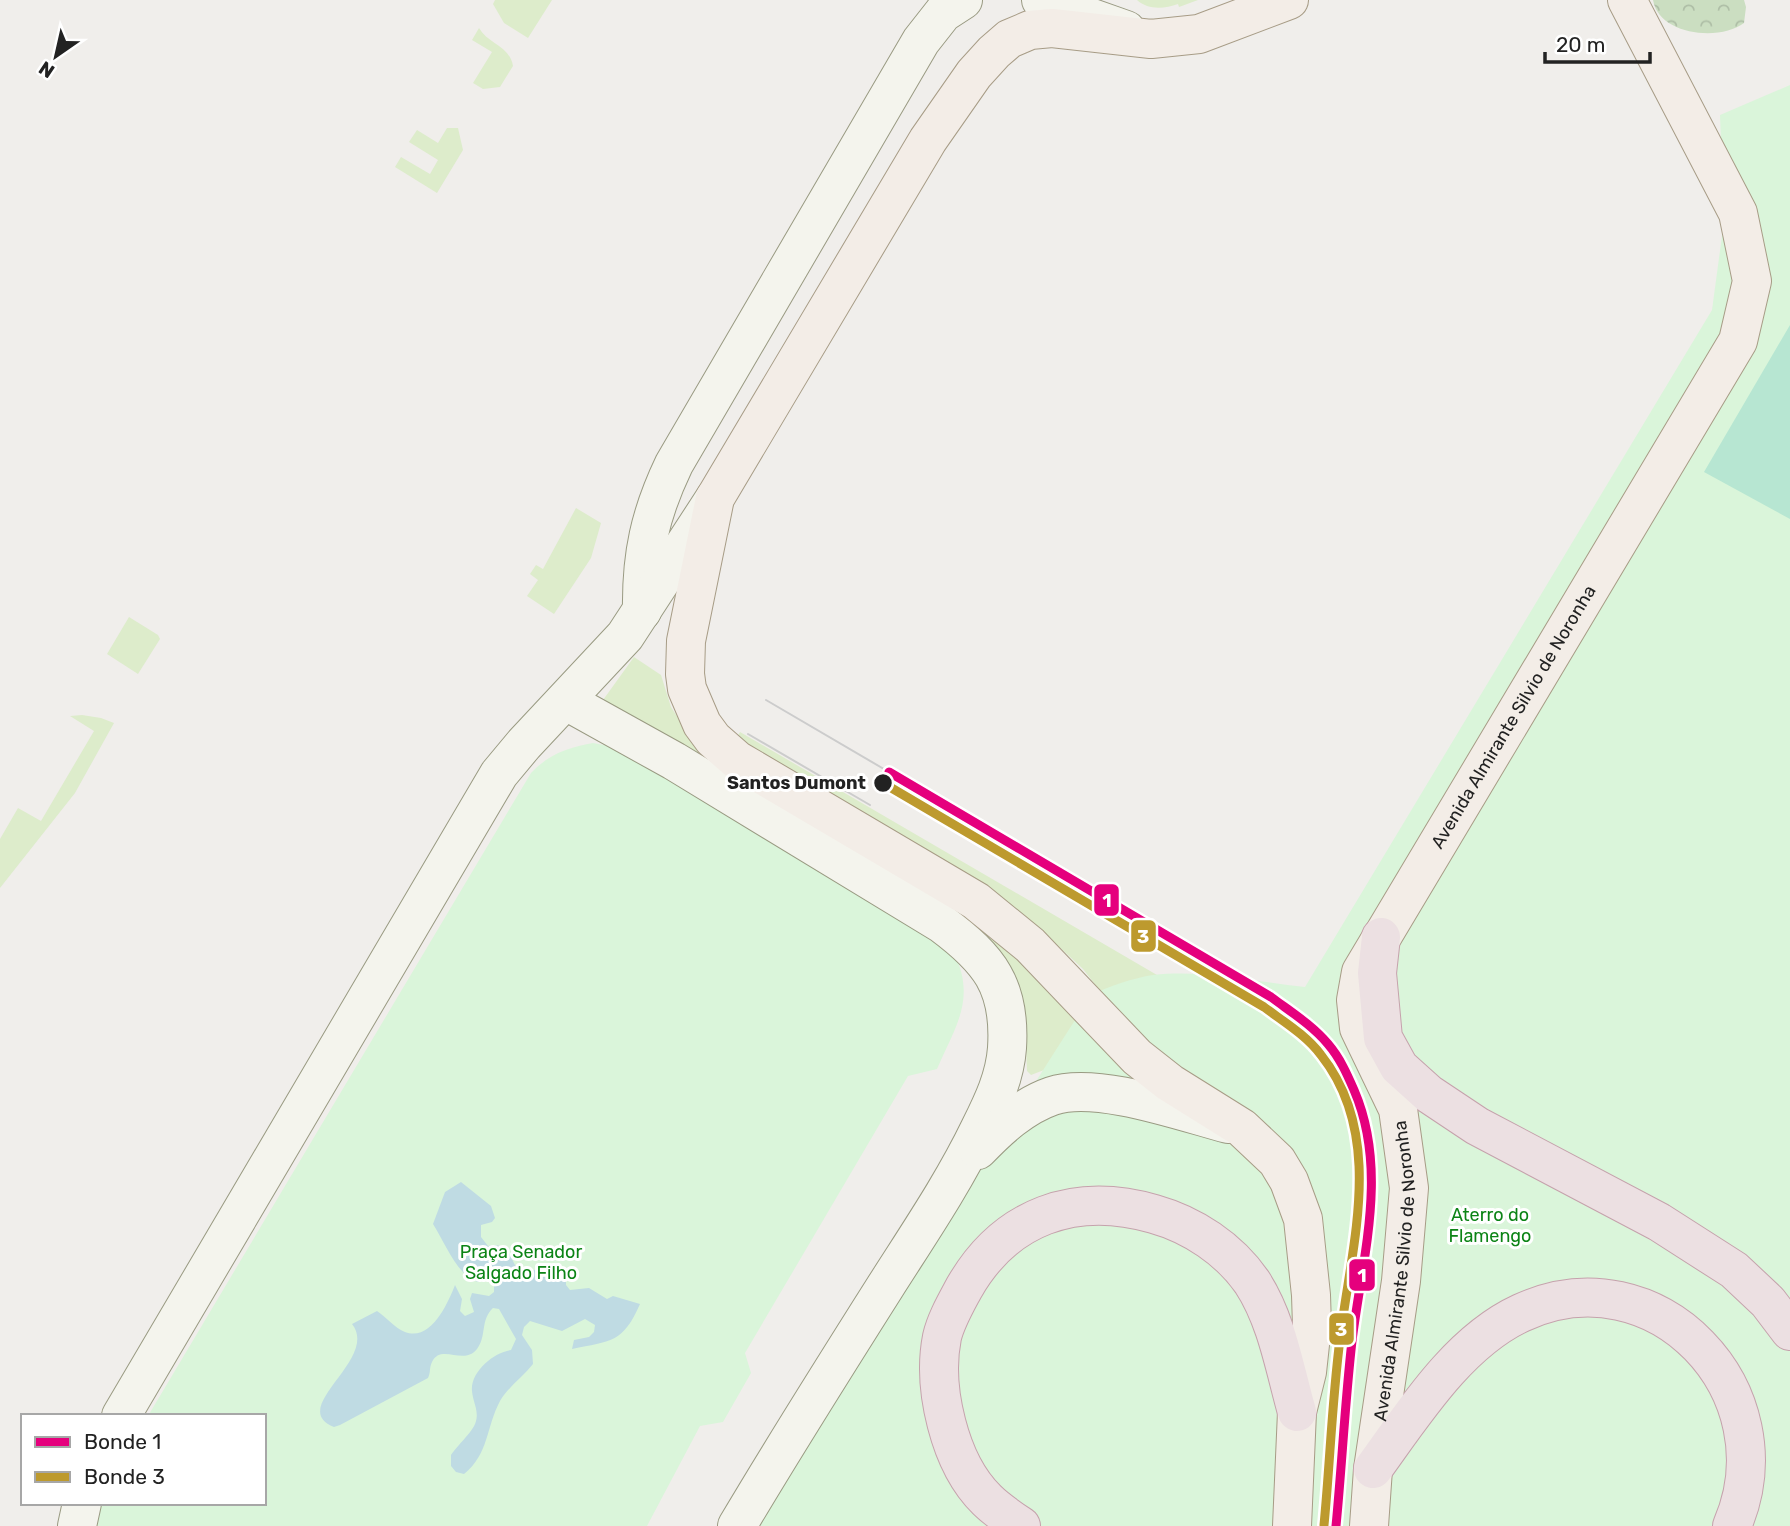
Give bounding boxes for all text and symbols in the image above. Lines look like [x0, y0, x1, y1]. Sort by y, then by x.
north arrow [21, 21, 91, 91]
scale bar [1545, 21, 1650, 65]
text: 20 m [1556, 32, 1605, 57]
text: N [35, 56, 59, 83]
street label: Avenida Almirante Silvio de Noronha [1426, 581, 1601, 853]
place label: Santos Dumont [727, 772, 866, 794]
marker: Santos Dumont [872, 772, 894, 794]
line badge: 1 [1093, 883, 1120, 917]
text: 1 [1102, 889, 1112, 912]
line badge: 3 [1130, 919, 1157, 953]
text: 3 [1137, 925, 1149, 948]
street label: Avenida Almirante Silvio de Noronha [1369, 1119, 1420, 1423]
park label: Aterro do Flamengo [1449, 1204, 1531, 1247]
park label: Praça Senador Salgado Filho [460, 1241, 582, 1284]
line badge: 1 [1348, 1258, 1376, 1292]
text: 1 [1357, 1264, 1367, 1287]
line badge: 3 [1328, 1312, 1355, 1346]
text: 3 [1335, 1318, 1347, 1341]
legend [21, 1414, 266, 1505]
text: Bonde 1 [84, 1429, 161, 1454]
text: Bonde 3 [84, 1464, 165, 1489]

